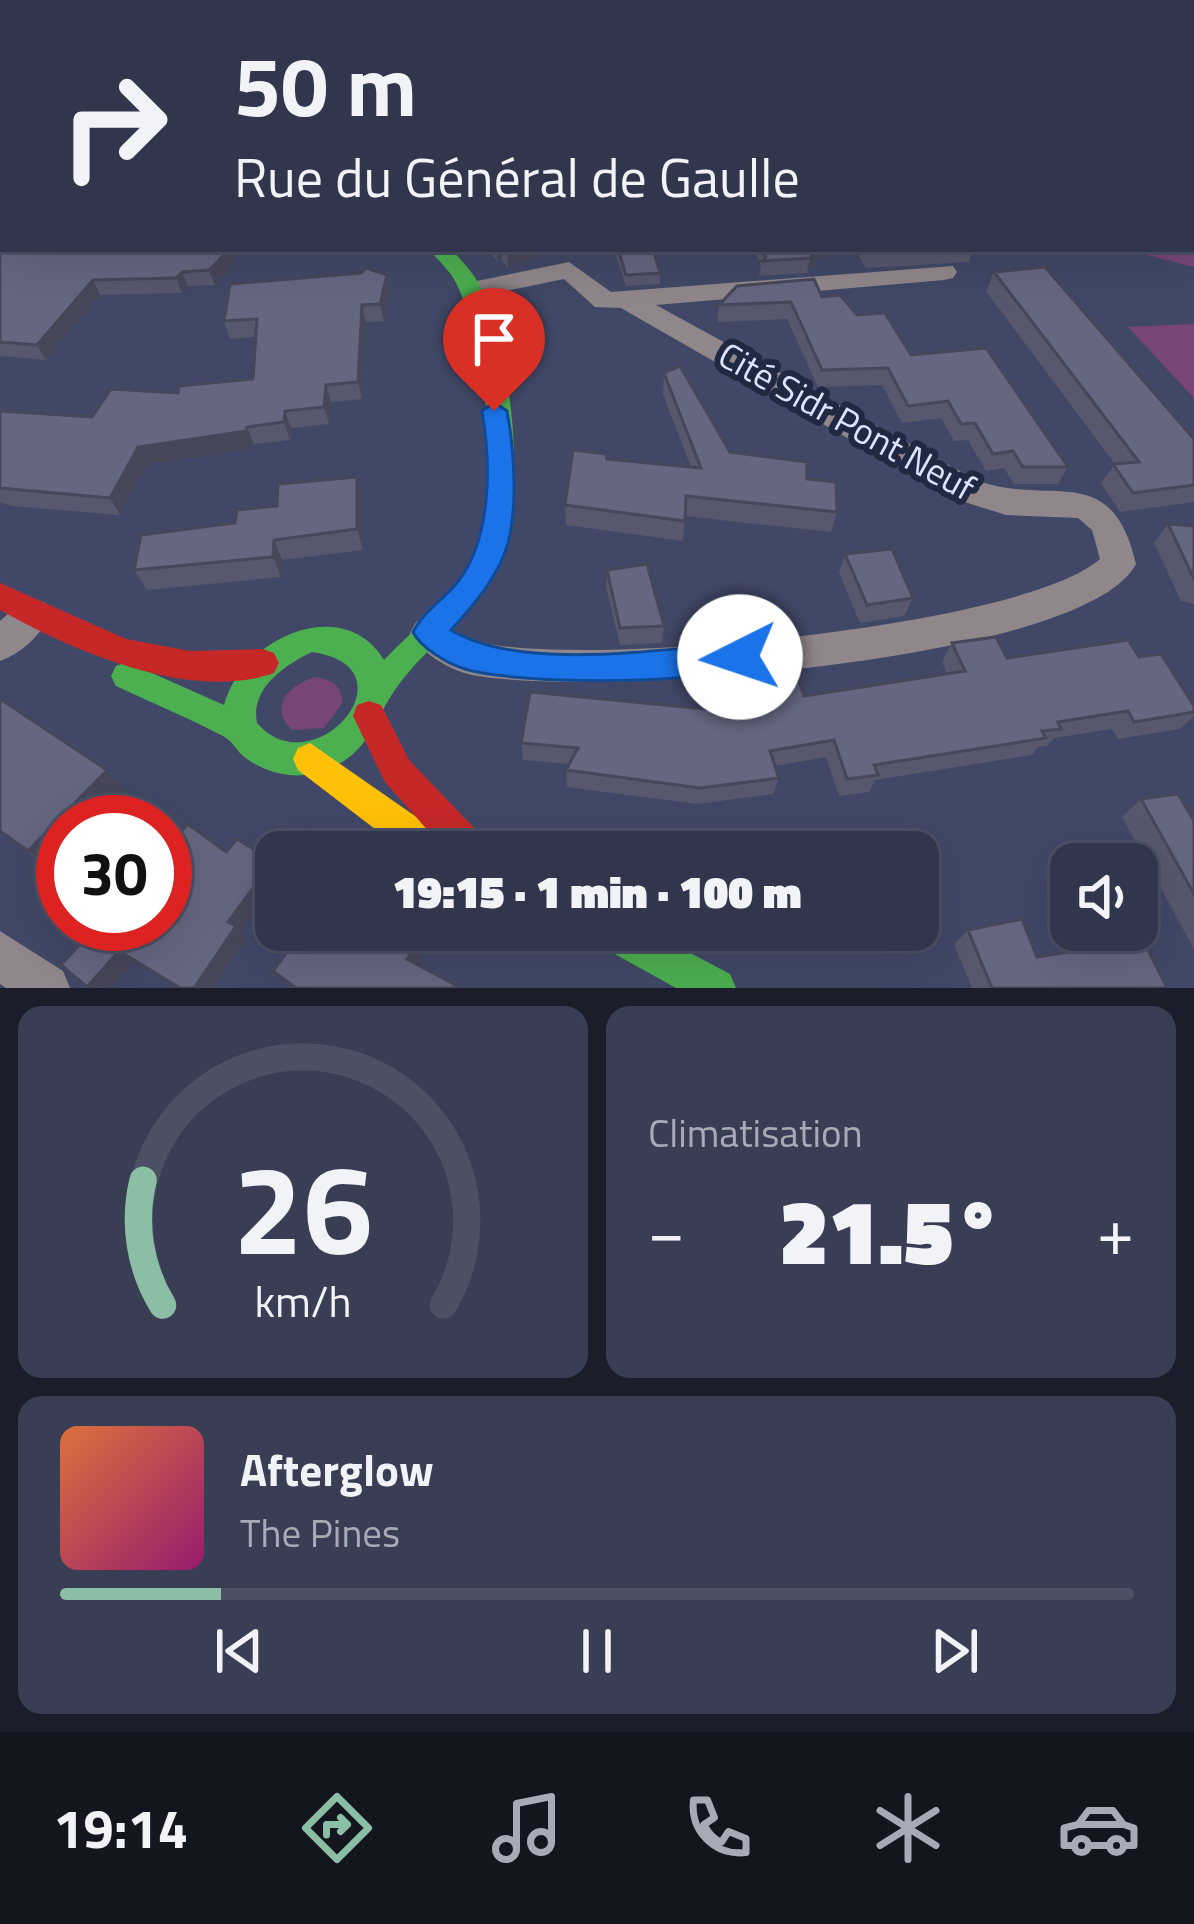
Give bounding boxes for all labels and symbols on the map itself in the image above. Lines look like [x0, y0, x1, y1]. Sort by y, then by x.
pin [443, 288, 545, 411]
street label: Cité Sidr Pont Neuf [709, 327, 986, 514]
position arrow [677, 594, 803, 720]
speed limit sign: 30 [36, 795, 192, 951]

